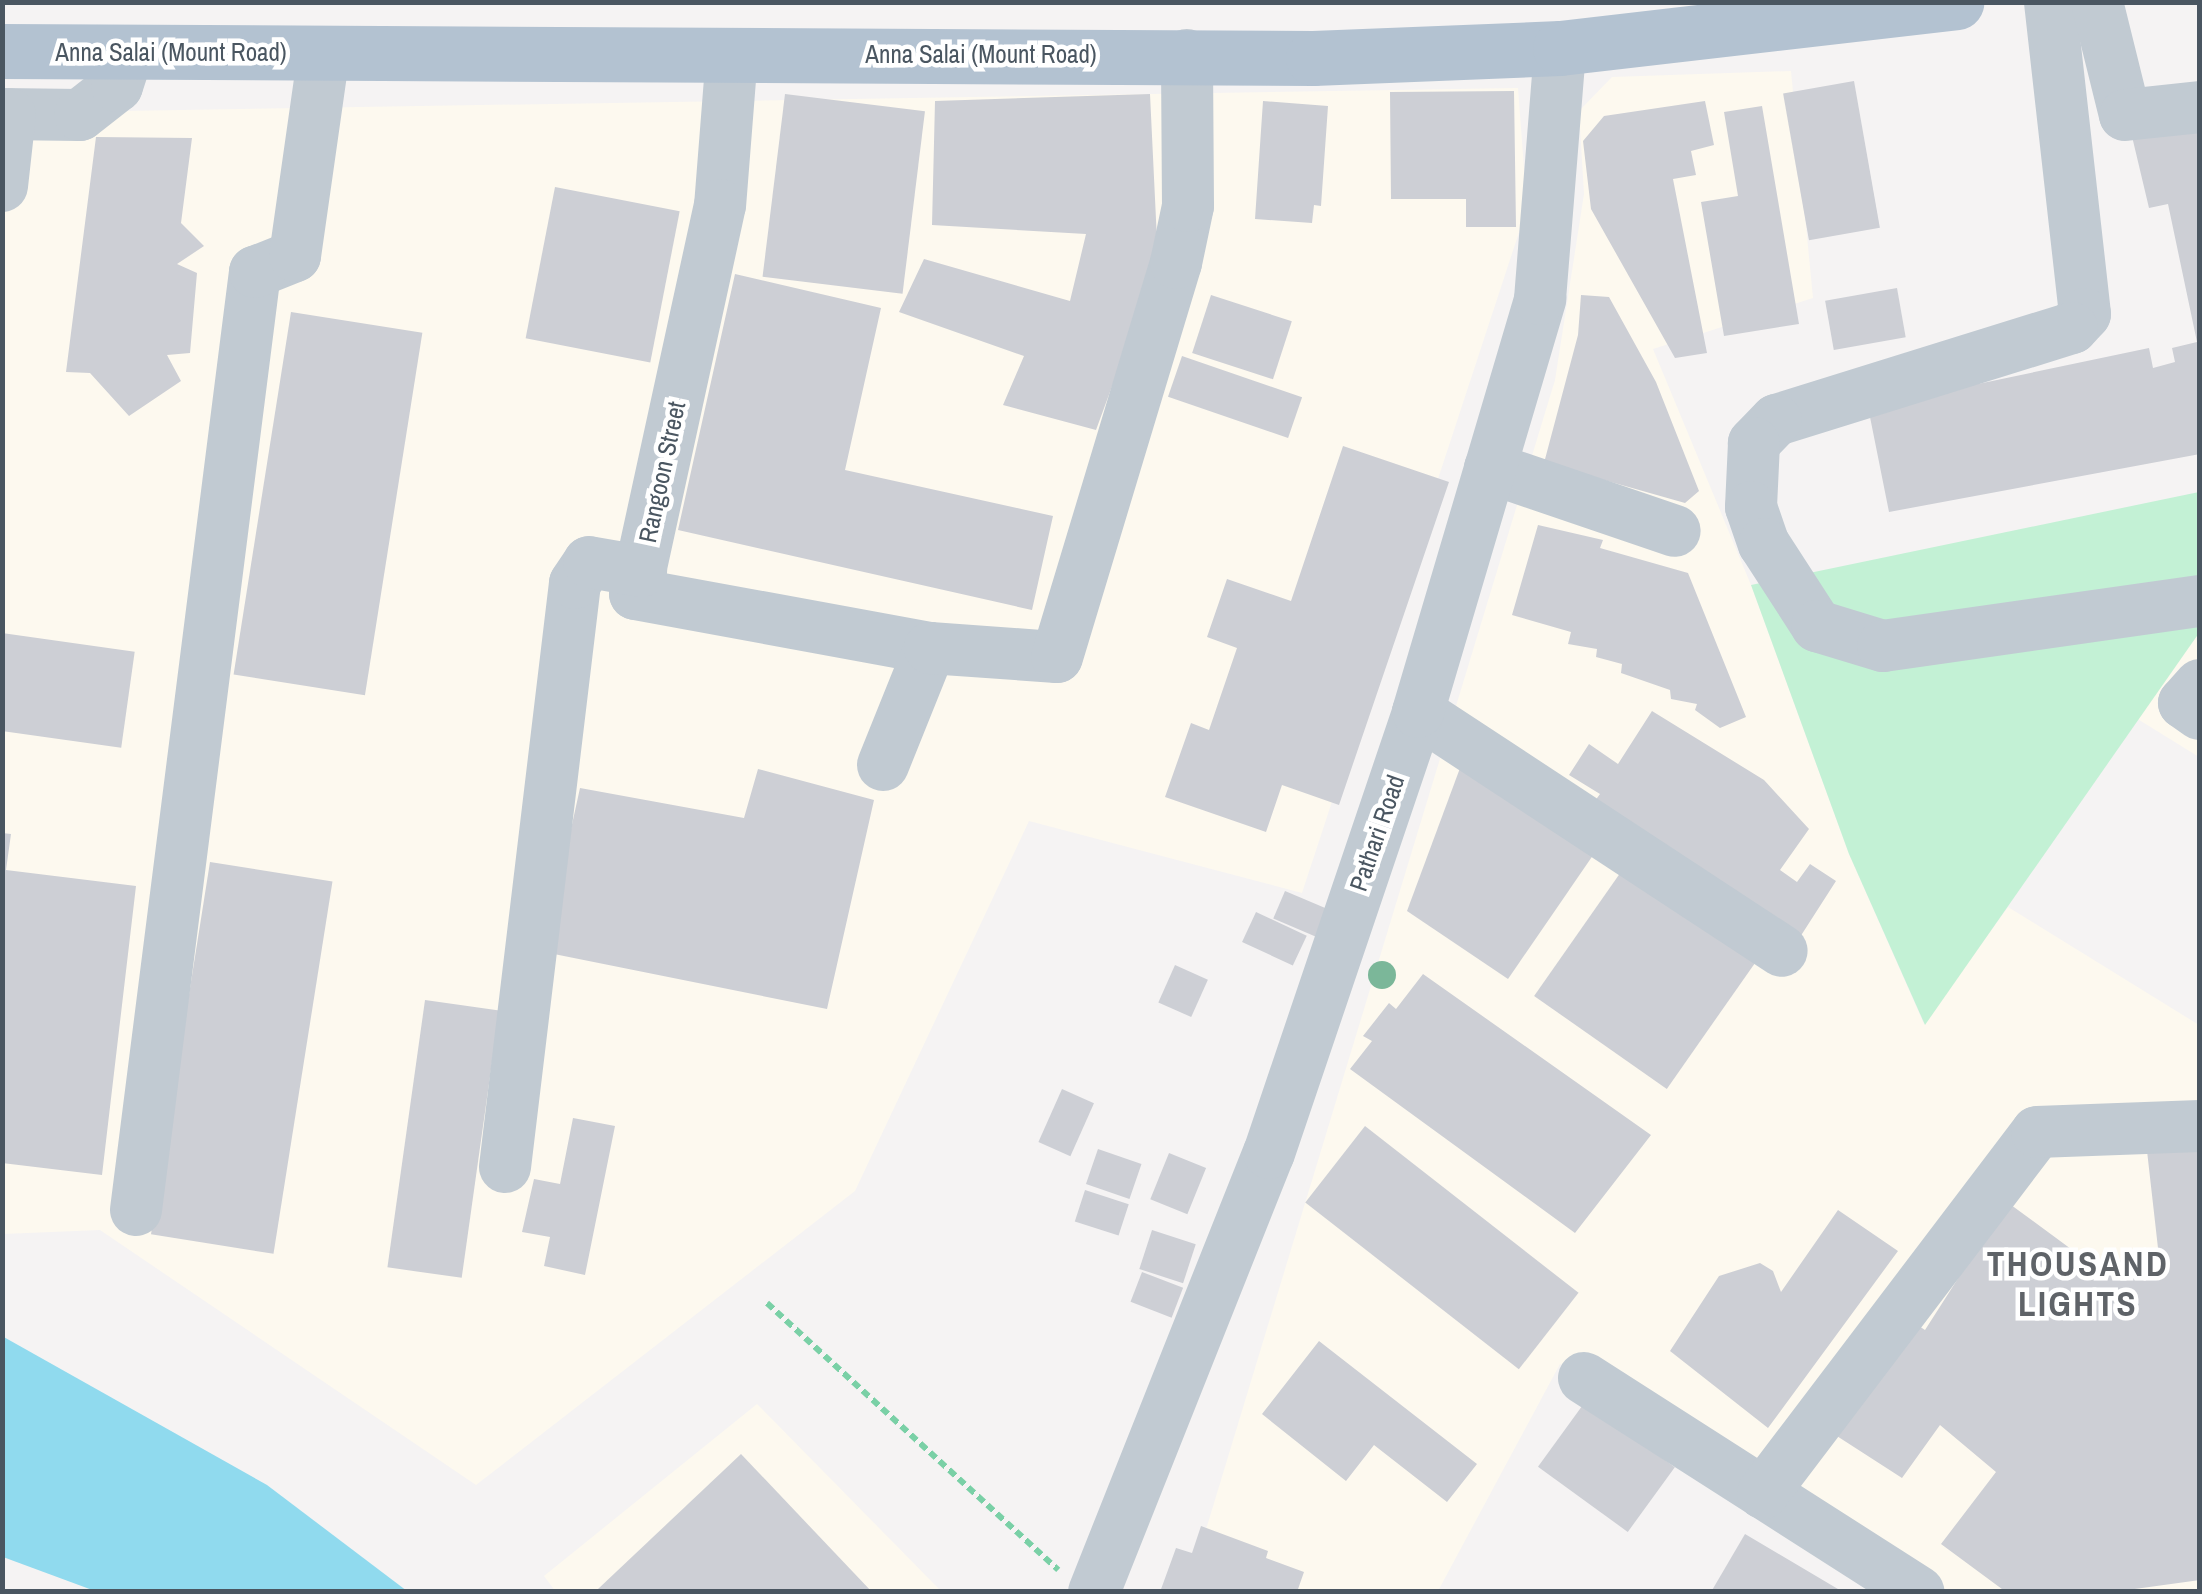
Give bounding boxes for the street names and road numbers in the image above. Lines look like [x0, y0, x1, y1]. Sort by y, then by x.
street label: Anna Salai (Mount Road) [55, 37, 287, 67]
street label: Anna Salai (Mount Road) [865, 39, 1097, 69]
street label: Rangoon Street [632, 399, 692, 545]
street label: Pathari Road [1343, 771, 1411, 895]

